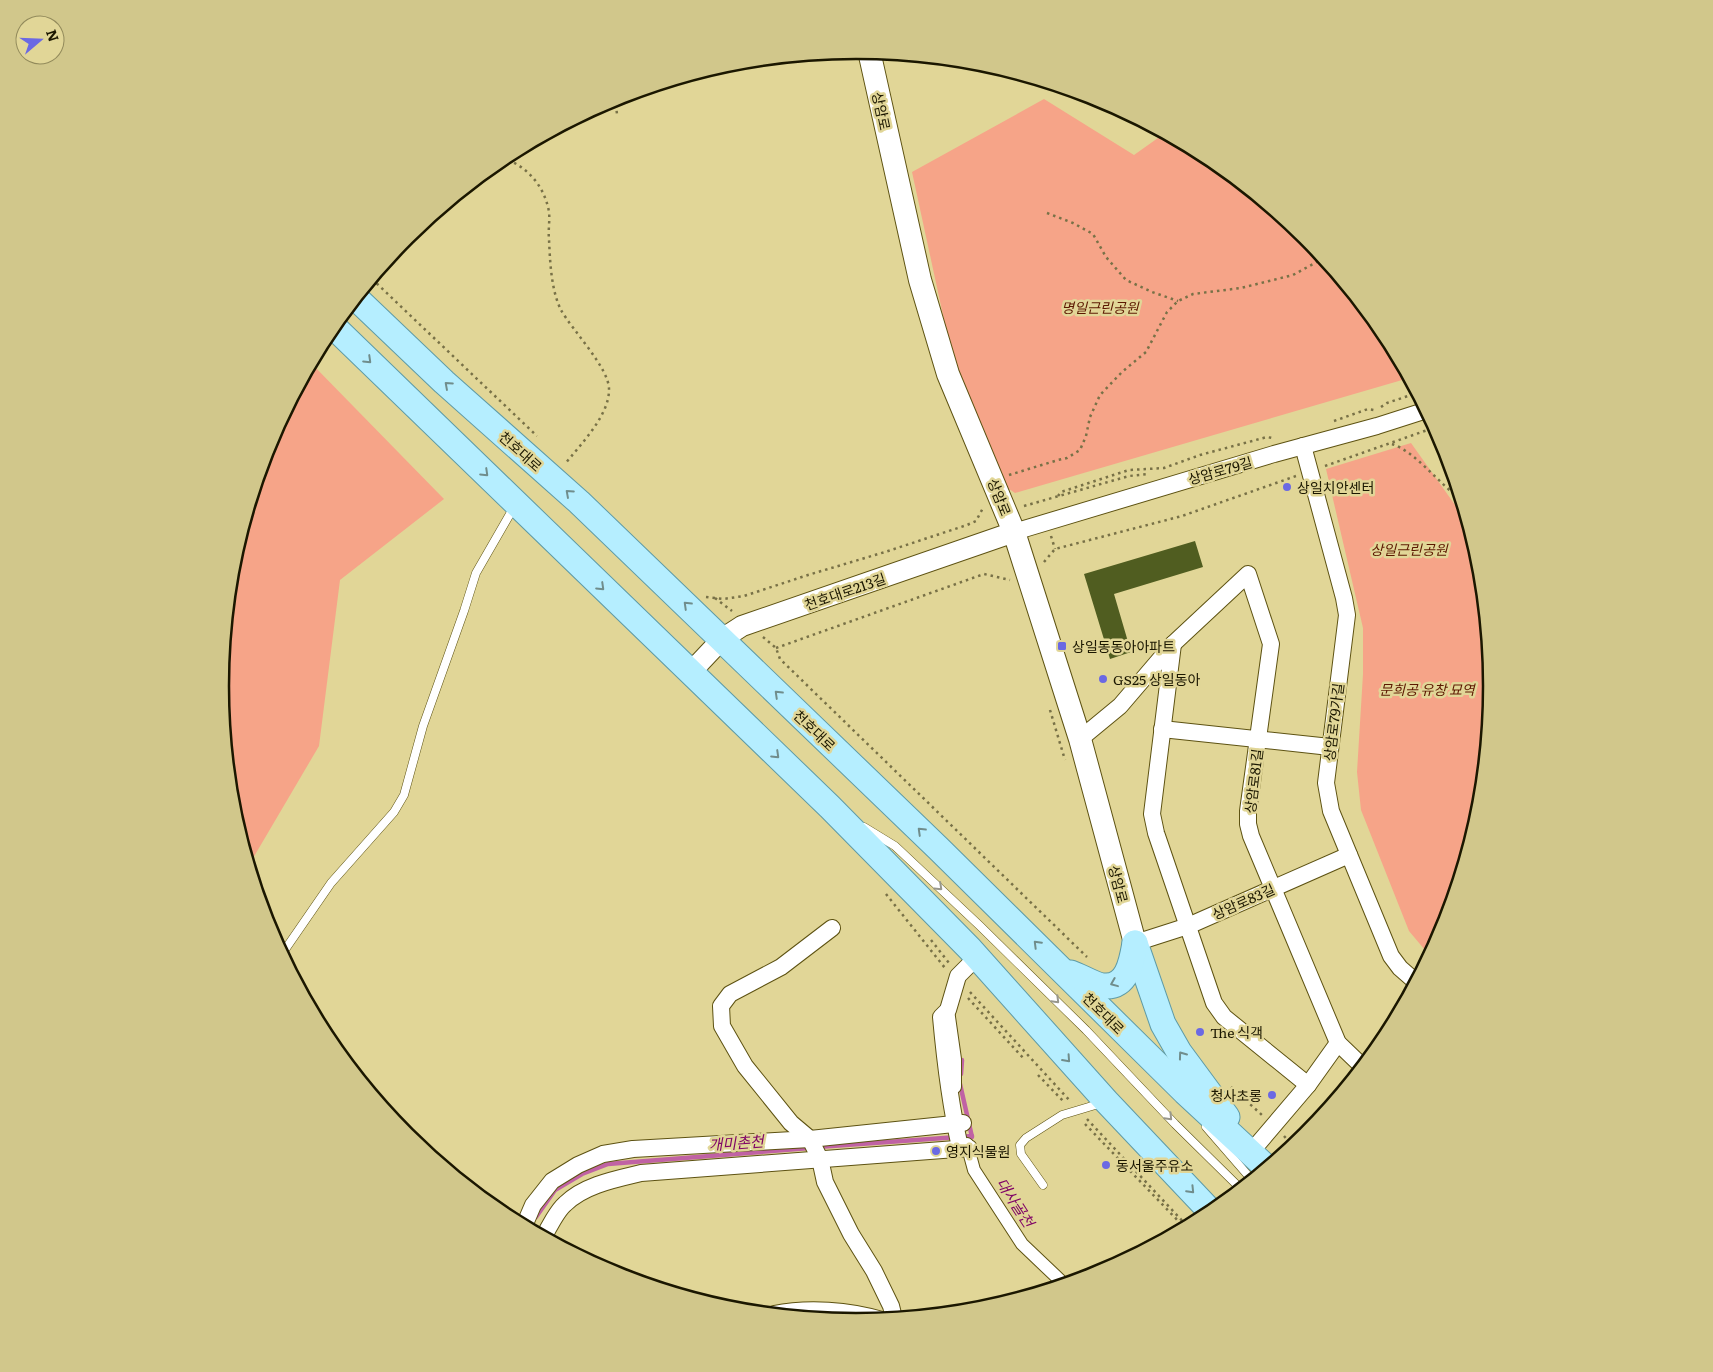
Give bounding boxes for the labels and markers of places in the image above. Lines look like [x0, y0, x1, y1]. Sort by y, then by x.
place label: 상일치안센터 [1297, 477, 1374, 497]
marker: 상일치안센터 [1281, 481, 1293, 493]
place label: 상일동동아아파트 [1072, 636, 1175, 656]
marker: 상일동동아아파트 [1056, 640, 1068, 652]
place label: GS25 상일동아 [1113, 669, 1201, 689]
marker: GS25 상일동아 [1097, 673, 1109, 685]
place label: The 식객 [1210, 1022, 1263, 1042]
marker: The 식객 [1194, 1026, 1206, 1038]
place label: 청사초롱 [1210, 1085, 1262, 1105]
marker: 청사초롱 [1266, 1089, 1278, 1101]
place label: 영지식물원 [946, 1141, 1010, 1161]
marker: 영지식물원 [930, 1145, 942, 1157]
place label: 동서울주유소 [1116, 1155, 1193, 1175]
marker: 동서울주유소 [1100, 1159, 1112, 1171]

